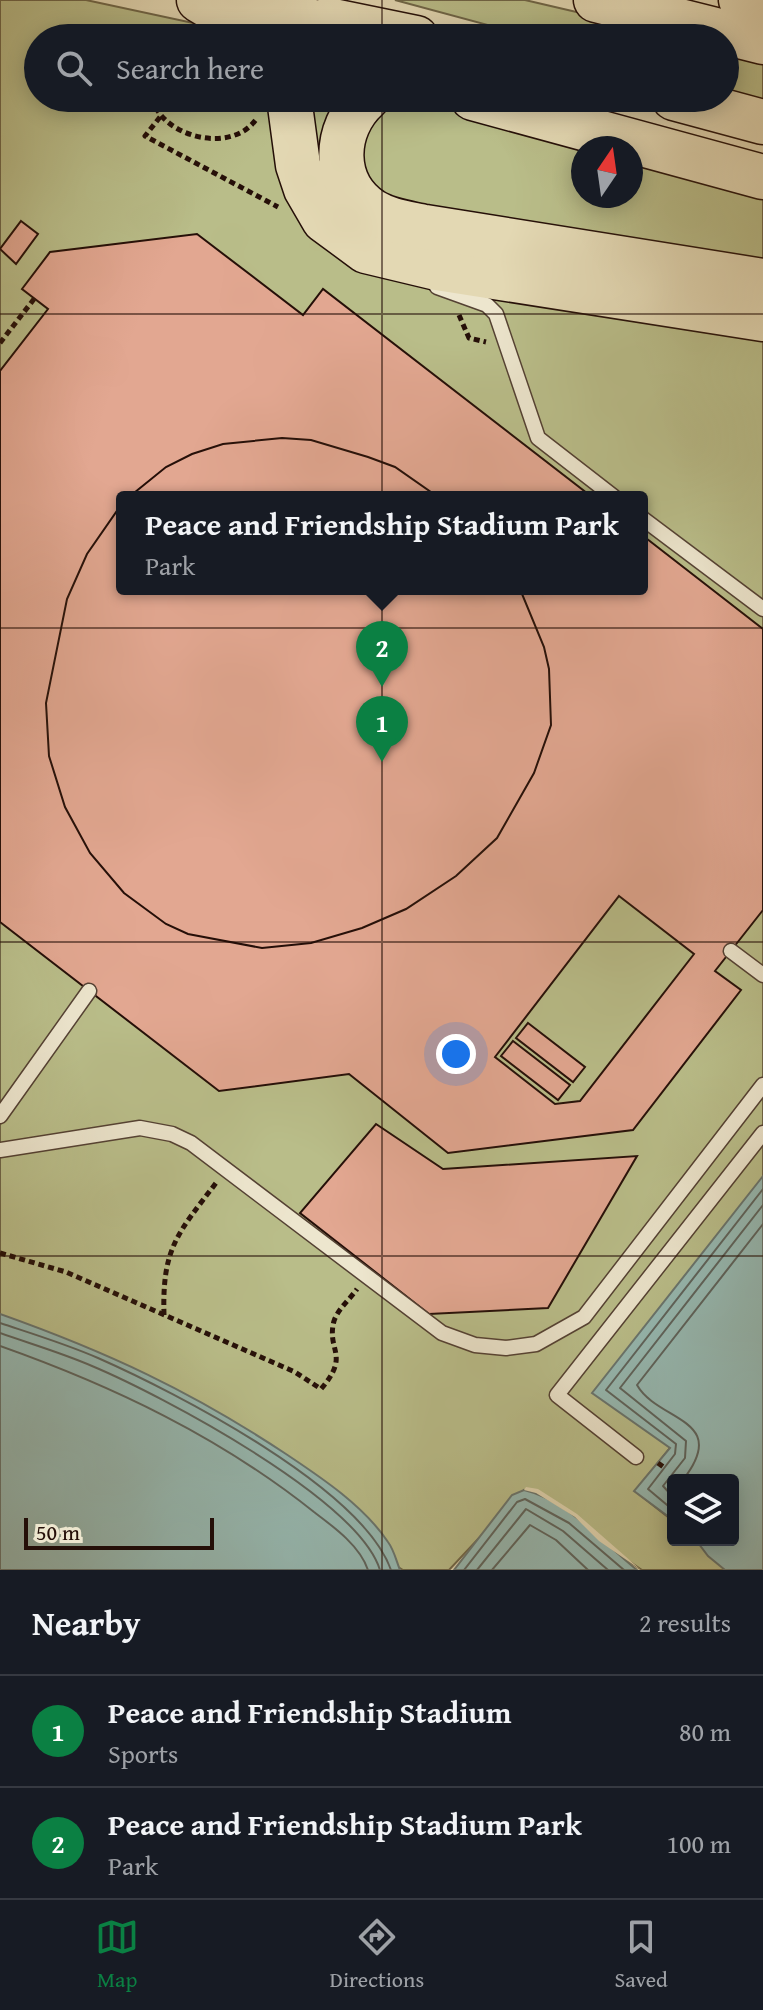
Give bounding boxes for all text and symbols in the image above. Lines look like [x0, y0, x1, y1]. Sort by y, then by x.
search box [24, 24, 739, 112]
icon: search [52, 46, 96, 90]
text: Search here [116, 46, 264, 90]
north arrow [571, 136, 643, 208]
popup [116, 491, 648, 595]
text: Peace and Friendship Stadium Park [145, 502, 619, 546]
text: Park [145, 546, 195, 585]
pin: 2 [356, 621, 408, 687]
pin: 1 [356, 696, 408, 762]
your location [436, 1034, 476, 1074]
map controls [667, 1474, 739, 1546]
button: layers [667, 1474, 739, 1546]
scale bar [24, 1514, 214, 1550]
text: 50 m [36, 1516, 80, 1548]
text: Nearby [32, 1598, 141, 1647]
text: 2 results [639, 1603, 731, 1642]
text: Peace and Friendship Stadium [108, 1690, 511, 1734]
text: 1 [51, 1712, 65, 1751]
text: 80 m [679, 1712, 731, 1751]
text: Sports [108, 1734, 178, 1773]
text: Peace and Friendship Stadium Park [108, 1802, 582, 1846]
text: 2 [51, 1824, 65, 1863]
text: 100 m [666, 1824, 731, 1863]
text: Park [108, 1846, 158, 1885]
tab: Map [95, 1915, 139, 1995]
tab: Directions [330, 1915, 424, 1995]
tab: Saved [615, 1915, 668, 1995]

